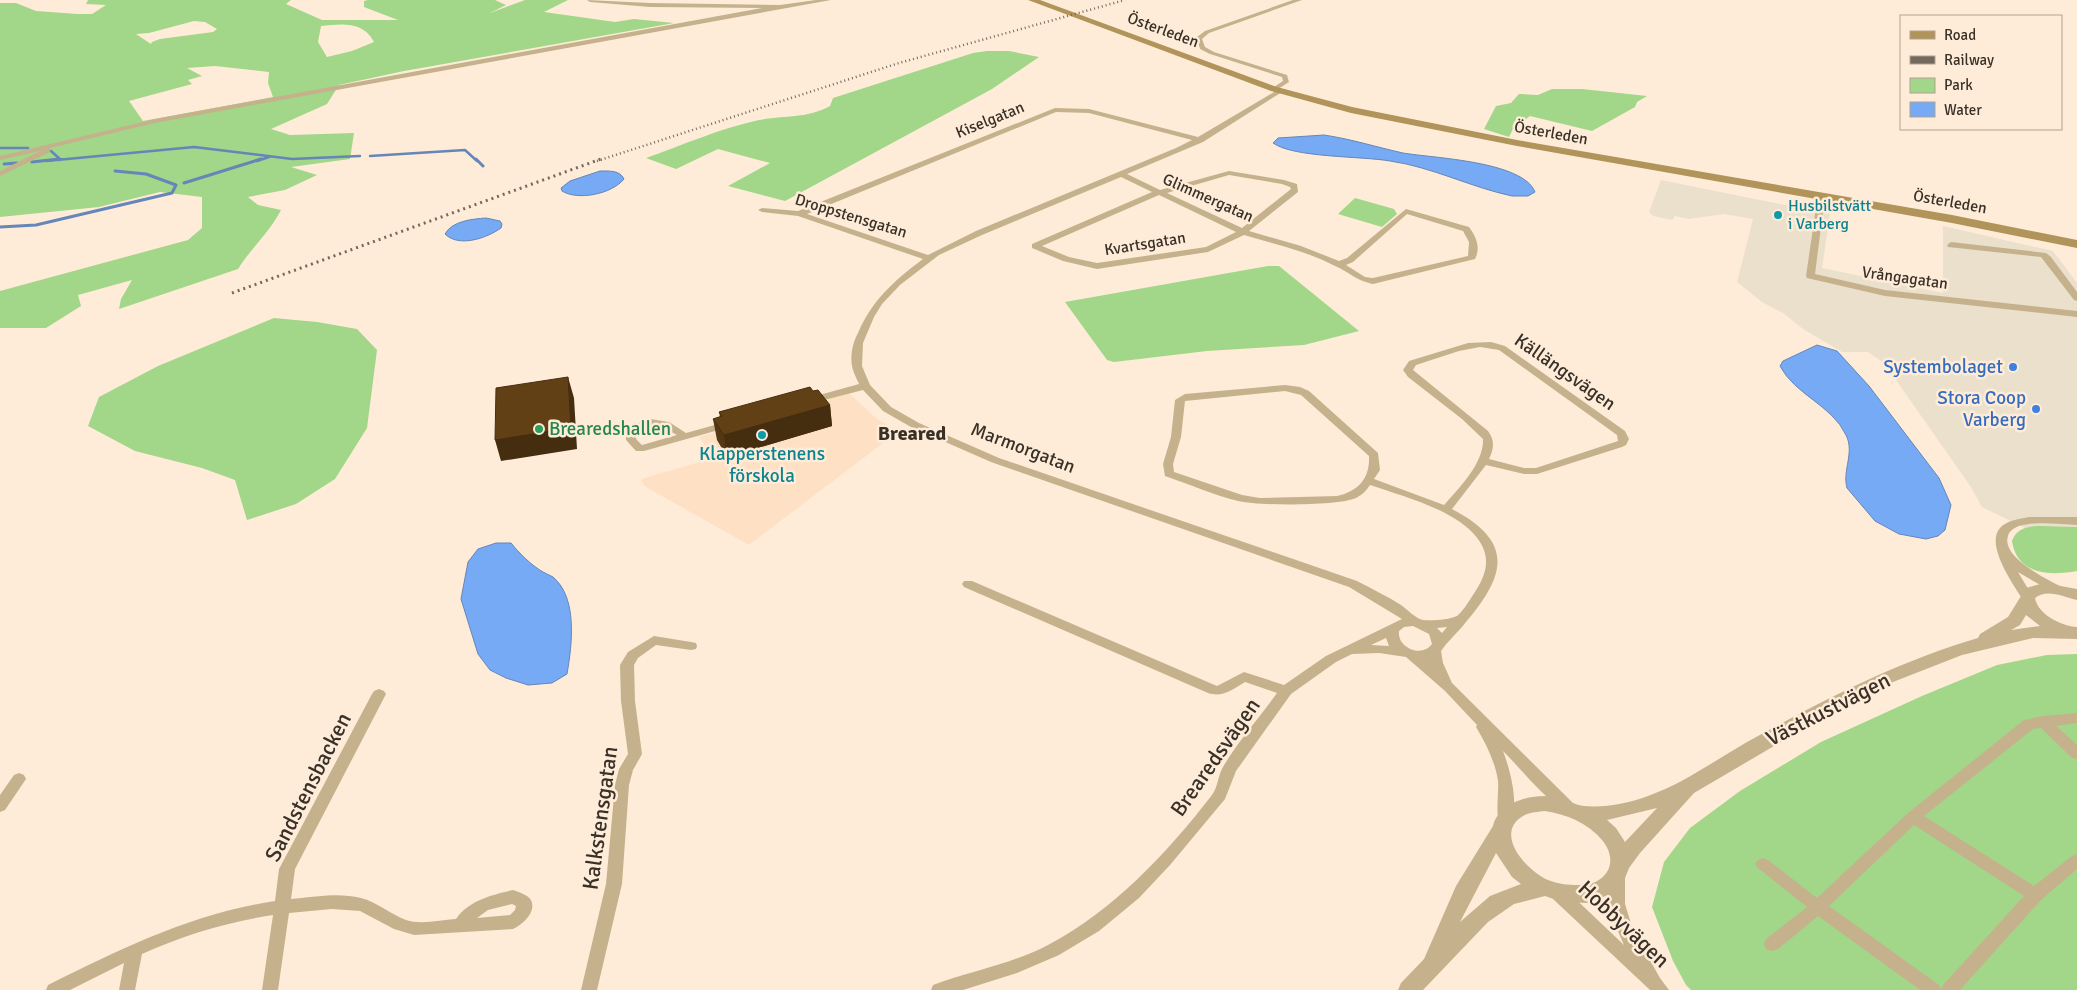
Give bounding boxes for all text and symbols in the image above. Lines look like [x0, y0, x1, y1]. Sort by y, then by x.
street label: Österleden [1125, 8, 1201, 52]
legend [1900, 15, 2062, 130]
text: Road [1944, 26, 1976, 44]
text: Railway [1944, 51, 1994, 69]
text: Park [1944, 76, 1973, 94]
street label: Kiselgatan [953, 97, 1027, 143]
text: Water [1944, 101, 1982, 119]
street label: Österleden [1513, 117, 1589, 149]
street label: Glimmergatan [1159, 169, 1257, 227]
street label: Österleden [1912, 186, 1988, 218]
street label: Droppstensgatan [792, 189, 910, 243]
place label: Husbilstvätt i Varberg [1788, 196, 1872, 234]
marker: Husbilstvätt i Varberg [1772, 209, 1784, 221]
street label: Kvartsgatan [1103, 228, 1187, 260]
street label: Vrångagatan [1861, 262, 1949, 294]
street label: Källängsvägen [1510, 328, 1620, 416]
place label: Systembolaget [1883, 355, 2003, 379]
marker: Systembolaget [2007, 361, 2019, 373]
place label: Stora Coop Varberg [1937, 386, 2026, 432]
marker: Stora Coop Varberg [2030, 403, 2042, 415]
place label: Brearedshallen [549, 417, 671, 441]
street label: Marmorgatan [967, 417, 1079, 479]
district label: Breared [878, 421, 946, 446]
marker: Brearedshallen [533, 423, 545, 435]
marker: Klapperstenens förskola [756, 429, 768, 441]
place label: Klapperstenens förskola [699, 442, 825, 488]
street label: Västkustvägen [1761, 666, 1895, 752]
street label: Brearedsvägen [1164, 693, 1266, 821]
street label: Sandstensbacken [259, 708, 357, 866]
street label: Kalkstensgatan [577, 744, 623, 892]
street label: Hobbyvägen [1573, 875, 1675, 973]

